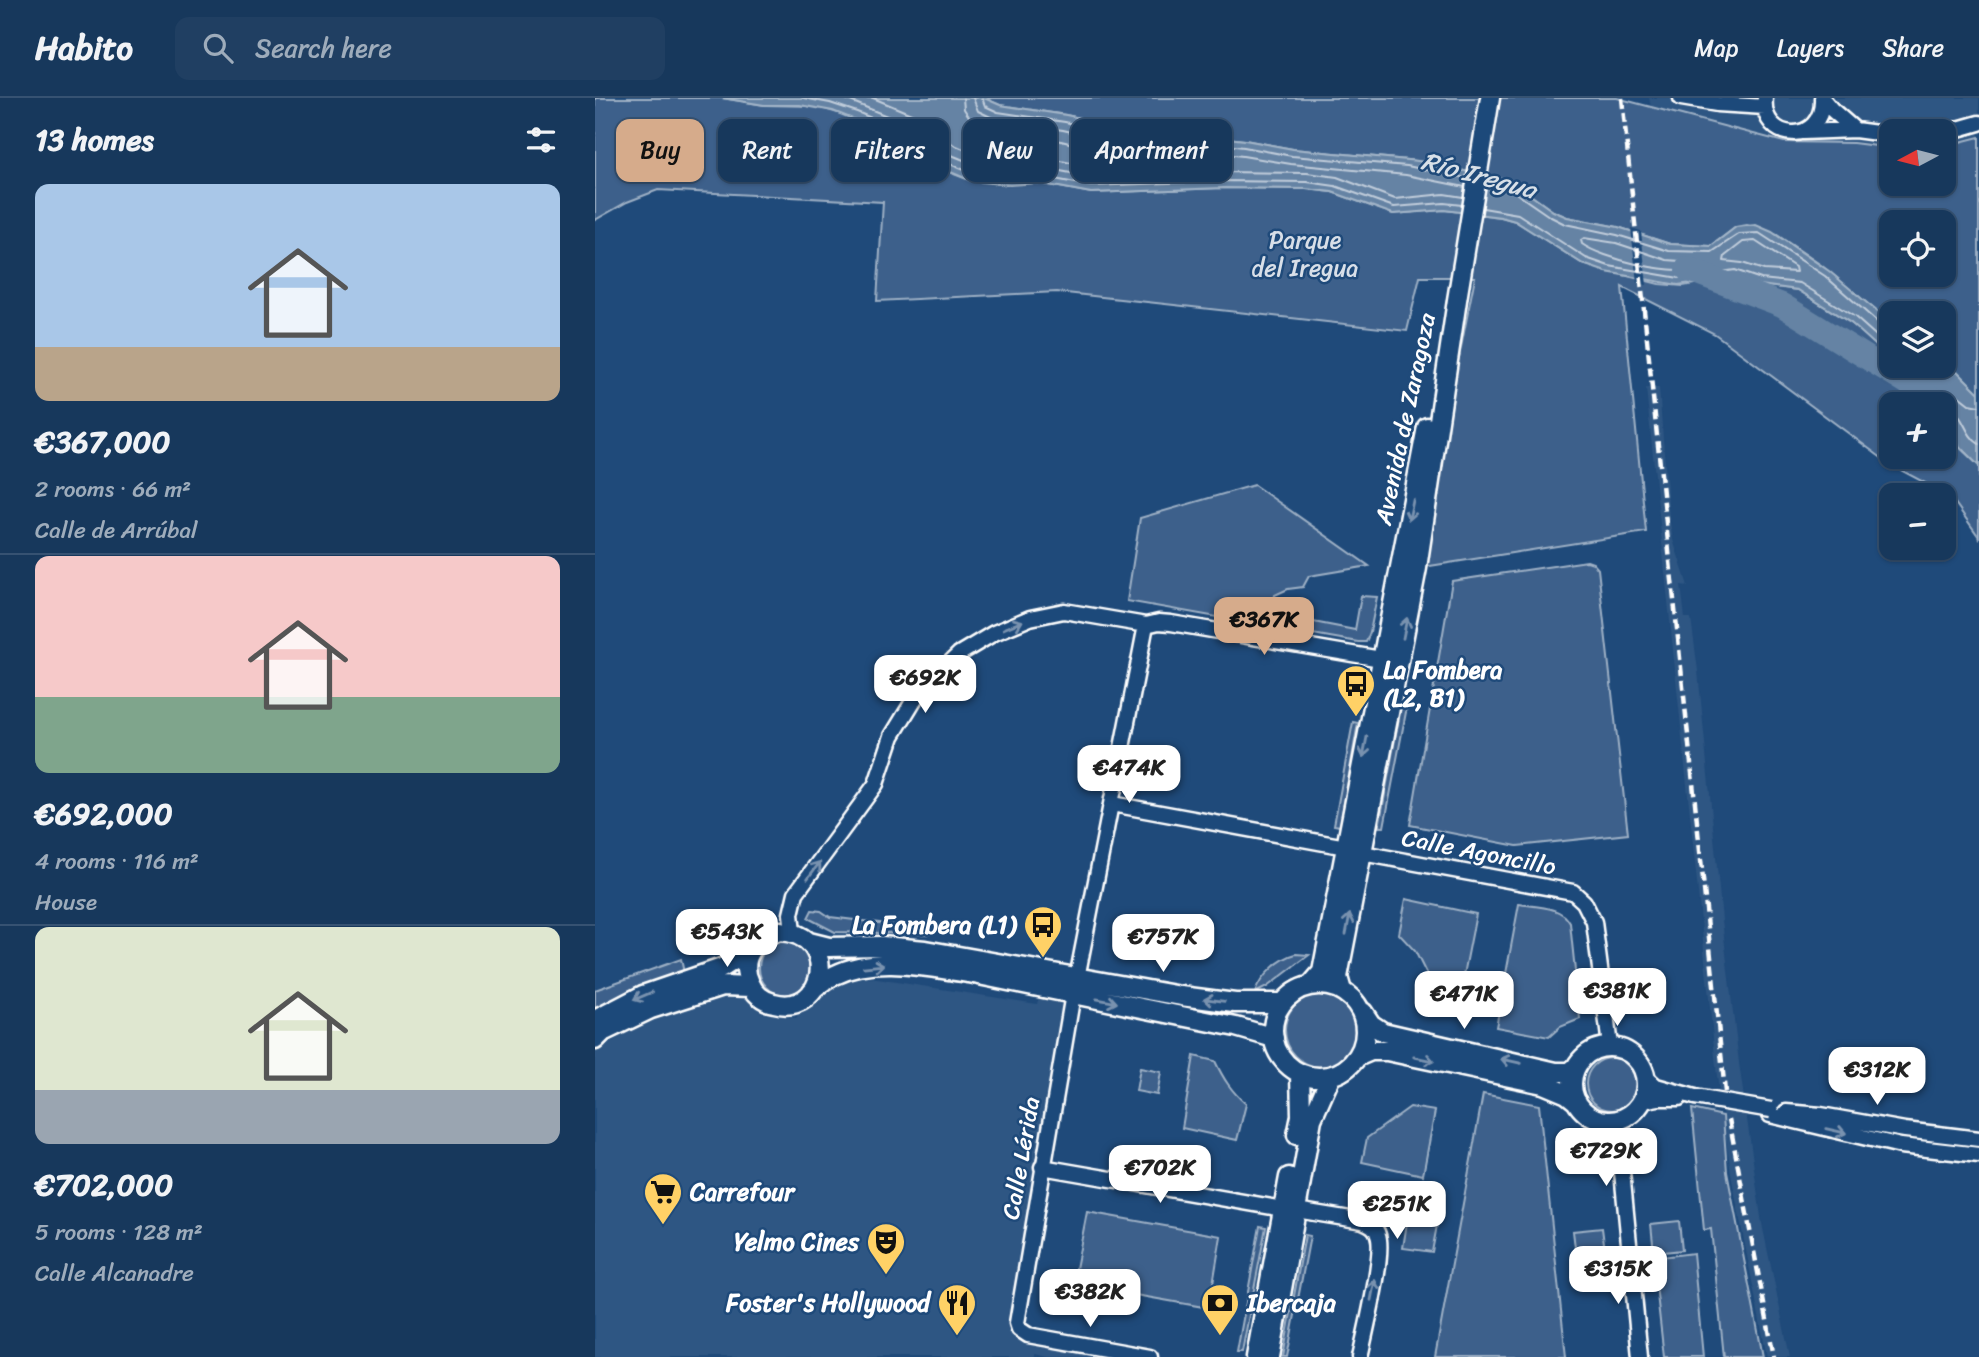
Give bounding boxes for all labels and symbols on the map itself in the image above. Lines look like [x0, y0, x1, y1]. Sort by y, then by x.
north arrow [1879, 119, 1957, 196]
water label: Río Iregua [1416, 138, 1544, 213]
park label: Parque del Iregua [1252, 219, 1358, 289]
street label: Avenida de Zaragoza [1362, 308, 1448, 530]
one-way arrow [1403, 498, 1417, 521]
pin: €367K [1215, 598, 1313, 657]
one-way arrow [1002, 617, 1023, 630]
one-way arrow [1399, 617, 1413, 640]
place label: La Fombera (L2, B1) [1383, 649, 1502, 719]
pin: €692K [876, 656, 974, 715]
bus stop icon: La Fombera (L2, B1) [1335, 663, 1377, 718]
one-way arrow [1357, 735, 1371, 758]
pin: €474K [1080, 746, 1178, 805]
street label: Calle Agoncillo [1398, 816, 1560, 888]
one-way arrow [806, 861, 821, 880]
place label: La Fombera (L1) [852, 904, 1018, 946]
bus stop icon: La Fombera (L1) [1022, 904, 1064, 959]
pin: €543K [678, 910, 776, 969]
one-way arrow [1342, 913, 1356, 936]
pin: €757K [1114, 914, 1212, 974]
one-way arrow [862, 959, 885, 972]
pin: €381K [1568, 968, 1666, 1028]
pin: €471K [1415, 972, 1513, 1031]
one-way arrow [633, 990, 654, 1003]
one-way arrow [1095, 994, 1118, 1008]
one-way arrow [1203, 994, 1226, 1007]
pin: €312K [1828, 1048, 1926, 1107]
one-way arrow [1412, 1052, 1435, 1066]
one-way arrow [1500, 1054, 1523, 1068]
street label: Calle Lérida [990, 1093, 1052, 1223]
one-way arrow [1824, 1125, 1847, 1138]
pin: €729K [1557, 1128, 1655, 1188]
pin: €702K [1111, 1146, 1209, 1205]
supermarket icon: Carrefour [642, 1171, 684, 1226]
place label: Carrefour [689, 1171, 796, 1213]
pin: €251K [1348, 1182, 1446, 1241]
place label: Yelmo Cines [734, 1221, 860, 1263]
theatre icon: Yelmo Cines [865, 1221, 907, 1276]
pin: €315K [1569, 1246, 1667, 1306]
pin: €382K [1041, 1270, 1139, 1329]
one-way arrow [1367, 1279, 1380, 1302]
place label: Foster's Hollywood [725, 1282, 932, 1324]
restaurant icon: Foster's Hollywood [936, 1282, 978, 1337]
bank icon: Ibercaja [1199, 1282, 1241, 1337]
place label: Ibercaja [1245, 1282, 1337, 1324]

